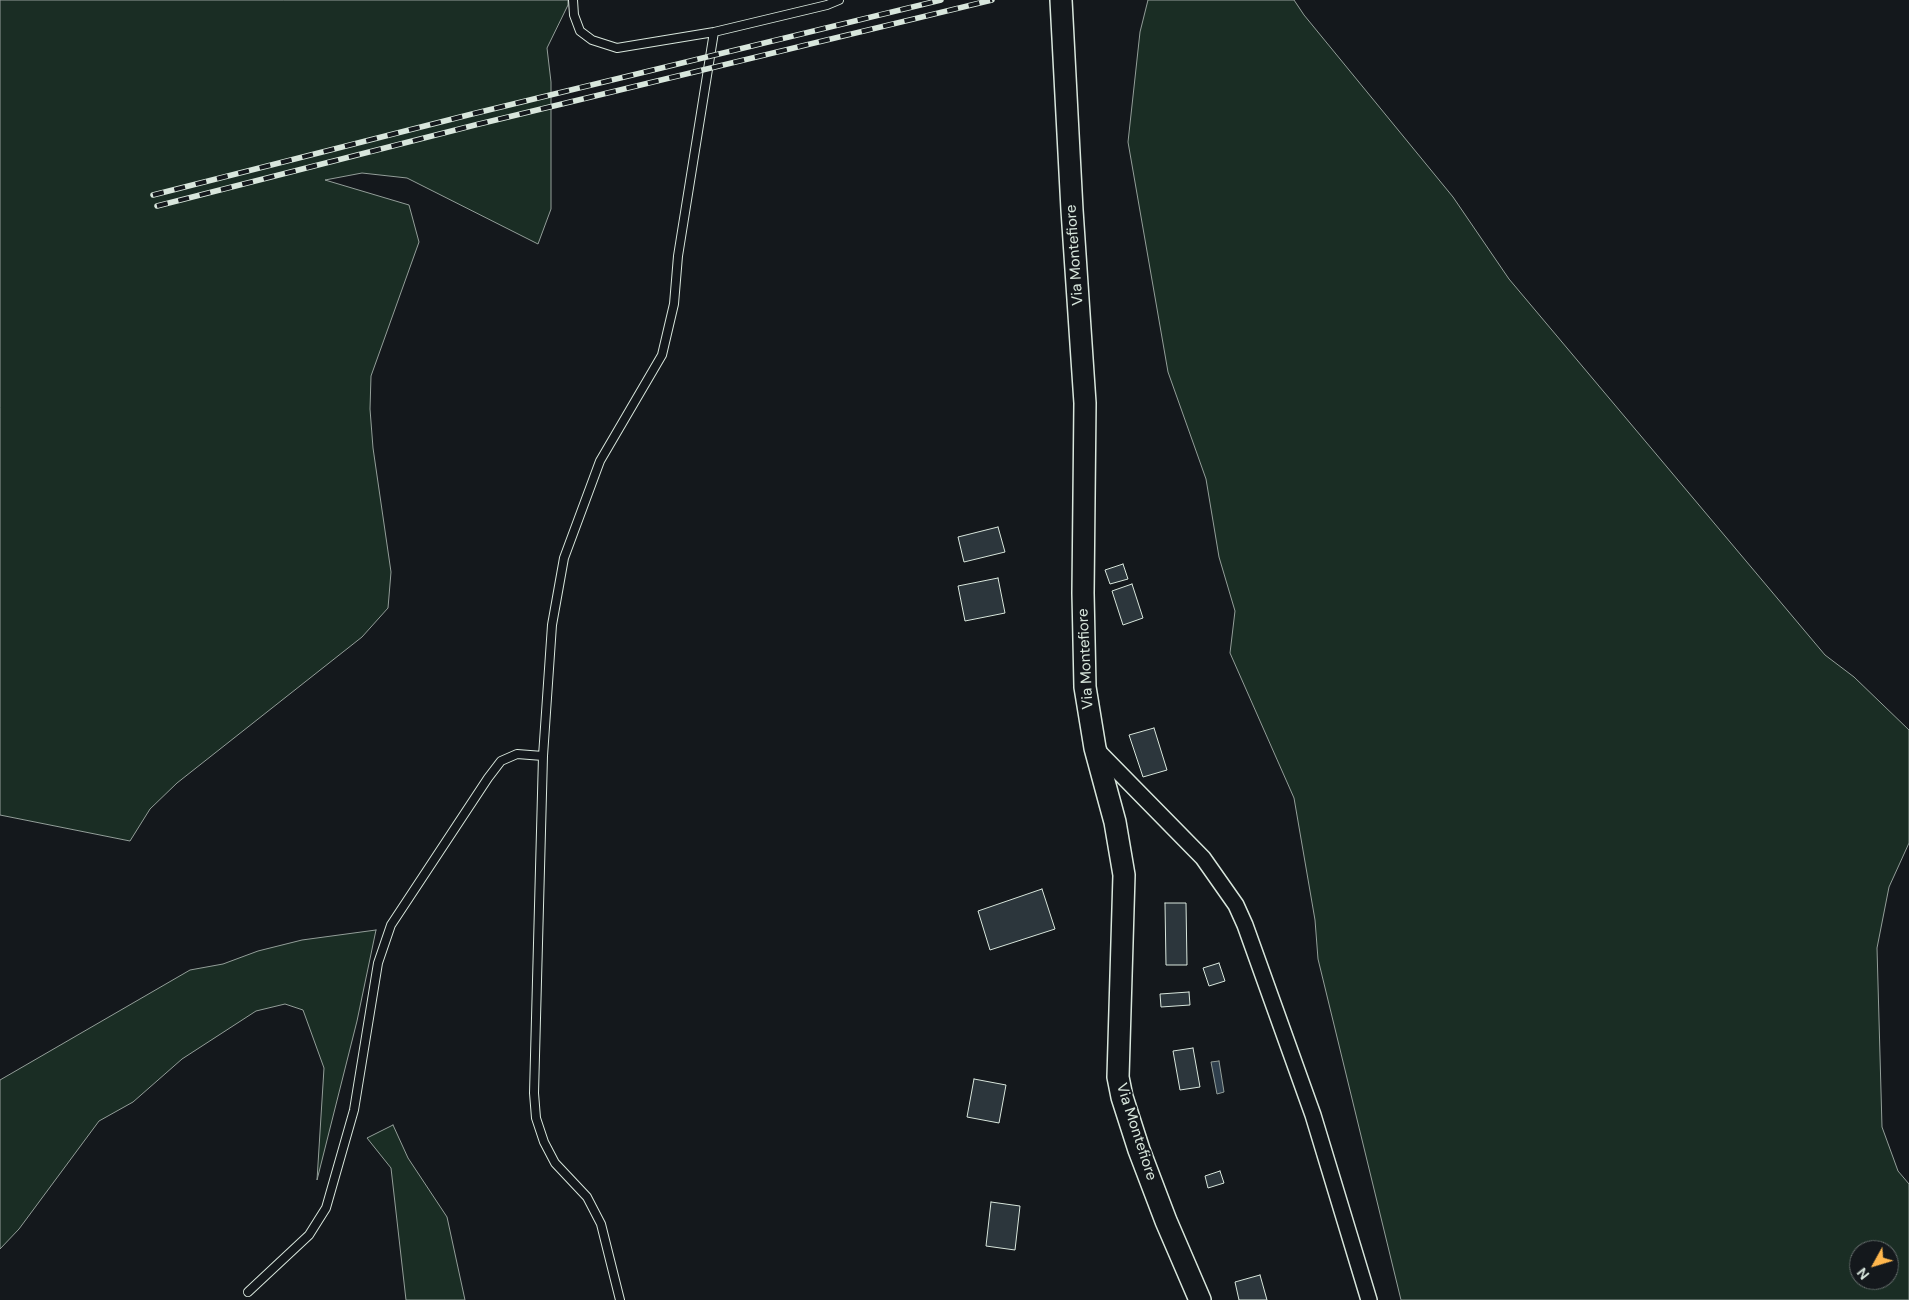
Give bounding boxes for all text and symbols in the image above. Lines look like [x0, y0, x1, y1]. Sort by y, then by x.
street label: Via Montefiore [1062, 204, 1088, 306]
street label: Via Montefiore [1074, 608, 1098, 710]
street label: Via Montefiore [1112, 1081, 1160, 1183]
north arrow [1849, 1240, 1899, 1290]
text: N [1853, 1264, 1873, 1283]

